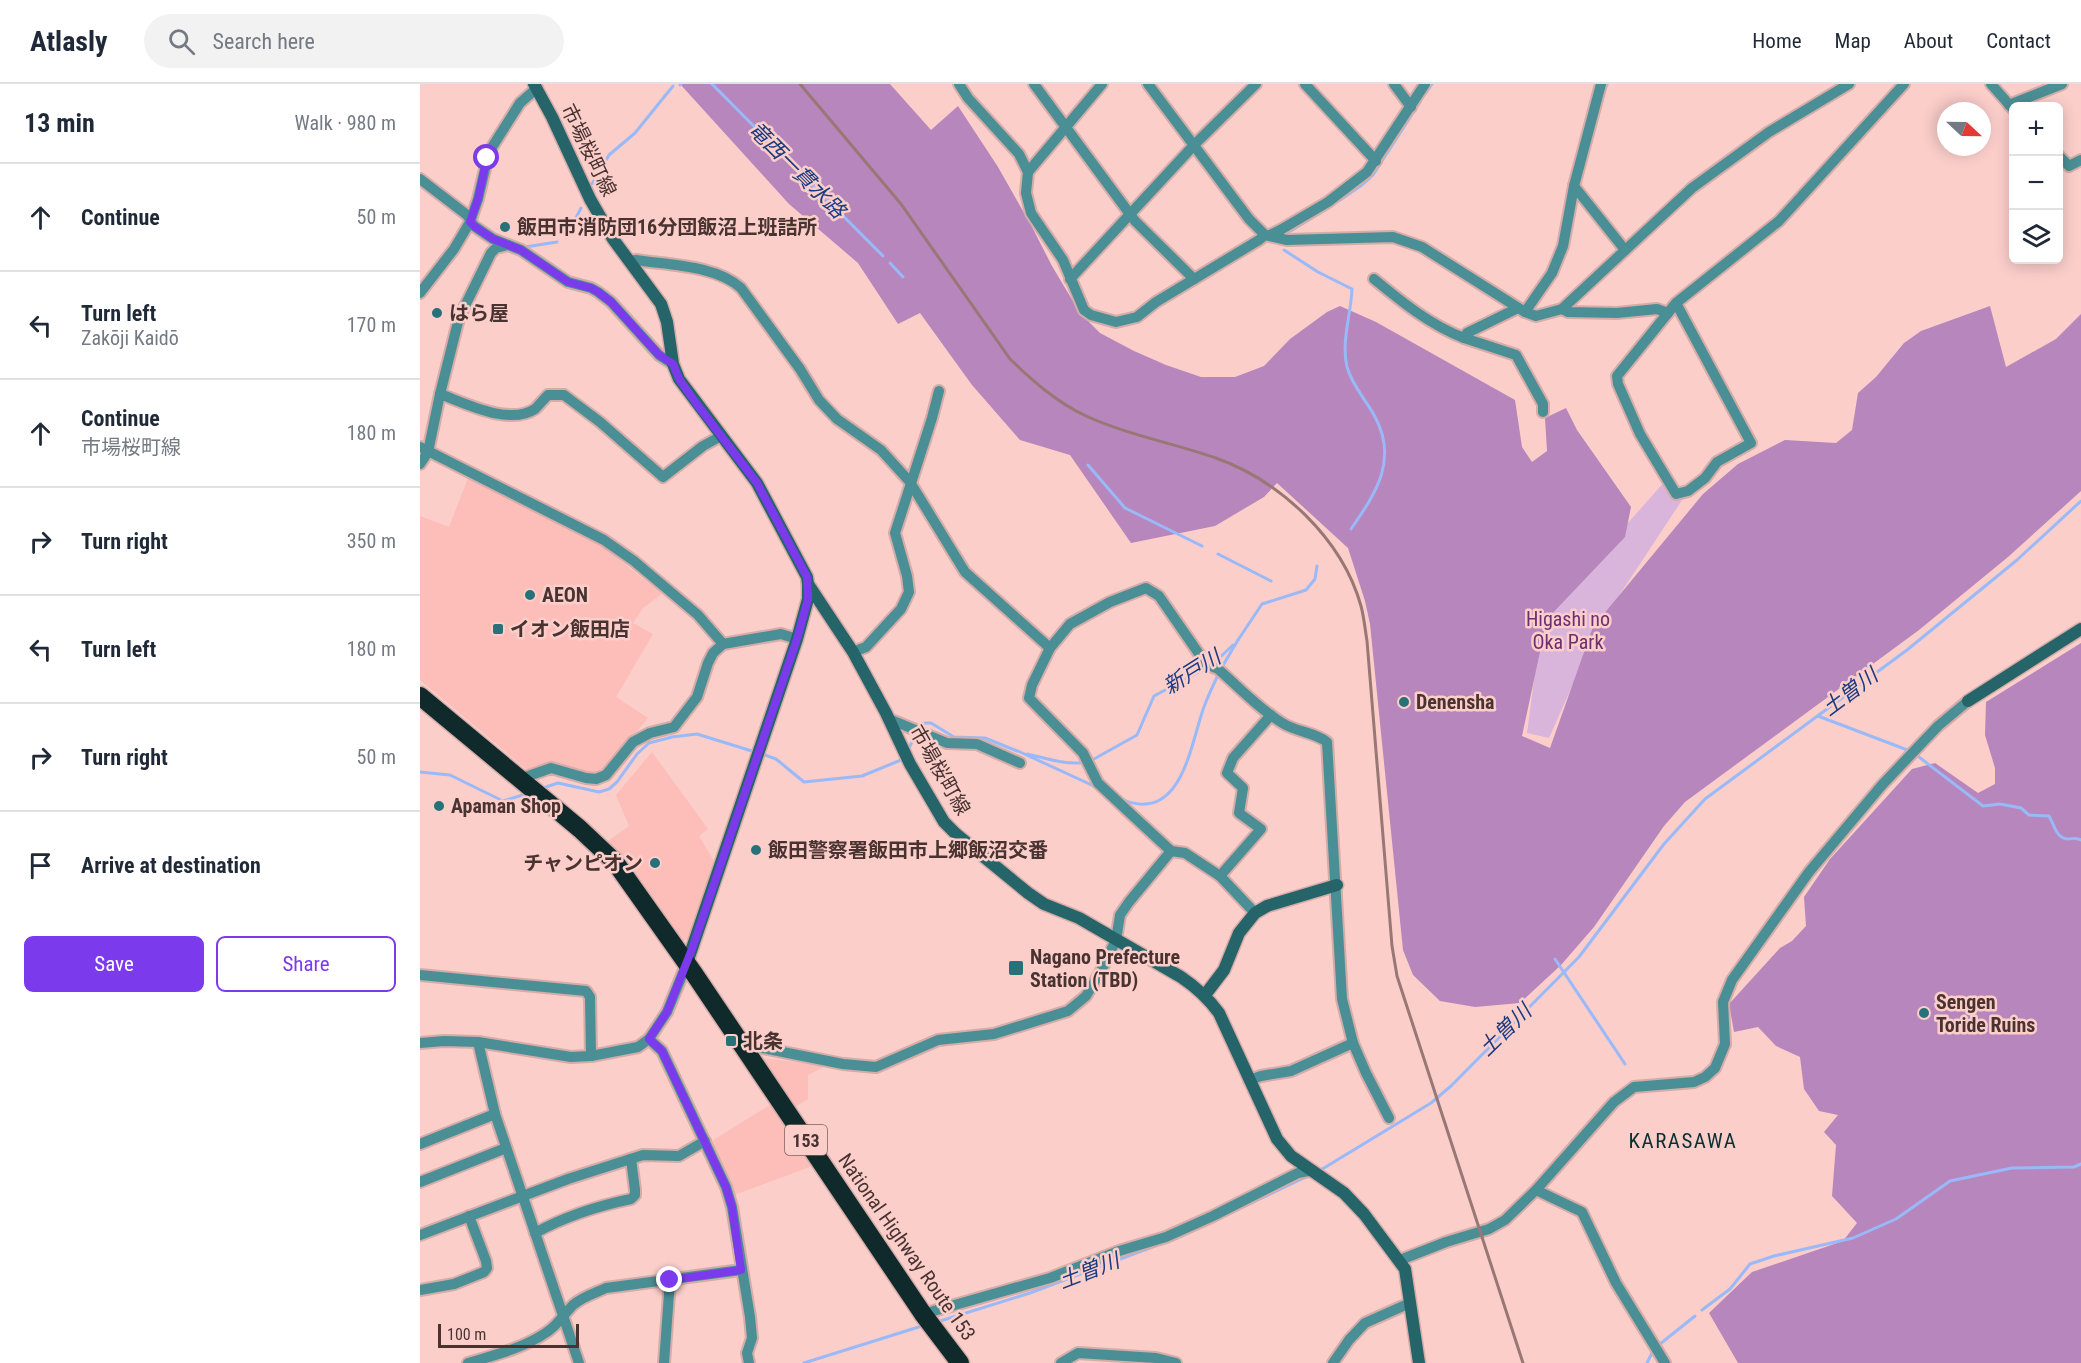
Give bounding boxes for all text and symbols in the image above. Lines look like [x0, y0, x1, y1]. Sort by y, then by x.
search box [144, 14, 564, 68]
text: Atlasly [30, 25, 108, 58]
icon: search [165, 25, 198, 58]
text: Search here [213, 29, 315, 54]
text: Home [1752, 29, 1802, 53]
text: Map [1835, 29, 1871, 53]
text: About [1904, 29, 1953, 53]
text: Contact [1986, 29, 2051, 53]
street label: 市場桜町線 [556, 100, 622, 200]
north arrow [1937, 102, 1991, 156]
map controls [2009, 102, 2063, 264]
button: + [2009, 102, 2063, 156]
text: 13 min [24, 108, 95, 138]
text: Walk · 980 m [295, 111, 396, 135]
water label: 竜西一貫水路 [744, 117, 851, 224]
route start [473, 144, 499, 170]
button: − [2009, 156, 2063, 210]
icon: ahead [24, 201, 57, 234]
text: Continue [81, 205, 160, 230]
text: 50 m [357, 205, 396, 229]
button: layers [2009, 210, 2063, 264]
place label: 飯田市消防団16分団飯沼上班詰所 [517, 215, 817, 239]
marker: 飯田市消防団16分団飯沼上班詰所 [498, 220, 512, 234]
text: Turn left [81, 301, 156, 326]
place label: はら屋 [449, 301, 509, 325]
marker: はら屋 [430, 306, 444, 320]
icon: left [24, 309, 57, 342]
text: 170 m [347, 313, 396, 337]
text: Zakōji Kaidō [81, 326, 179, 350]
text: Continue [81, 406, 160, 431]
icon: ahead [24, 417, 57, 450]
text: 180 m [347, 421, 396, 445]
text: 市場桜町線 [81, 435, 181, 459]
icon: right [24, 525, 57, 558]
text: Turn right [81, 529, 168, 554]
text: 350 m [347, 529, 396, 553]
place label: AEON [542, 583, 588, 607]
marker: AEON [523, 588, 537, 602]
park label: Higashi no Oka Park [1526, 607, 1610, 654]
place label: イオン飯田店 [510, 617, 630, 641]
marker: イオン飯田店 [491, 622, 505, 636]
icon: left [24, 633, 57, 666]
text: Turn left [81, 637, 156, 662]
text: 180 m [347, 637, 396, 661]
water label: 新戸川 [1159, 644, 1227, 699]
water label: 土曽川 [1818, 662, 1884, 721]
place label: Denensha [1416, 690, 1494, 714]
marker: Denensha [1397, 695, 1411, 709]
street label: 市場桜町線 [905, 721, 975, 819]
icon: right [24, 741, 57, 774]
text: Turn right [81, 745, 168, 770]
text: 50 m [357, 745, 396, 769]
place label: Apaman Shop [451, 794, 561, 818]
marker: Apaman Shop [432, 799, 446, 813]
place label: 飯田警察署飯田市上郷飯沼交番 [768, 838, 1048, 862]
marker: 飯田警察署飯田市上郷飯沼交番 [749, 843, 763, 857]
icon: arrive [24, 849, 57, 882]
place label: チャンピオン [523, 851, 643, 875]
text: Arrive at destination [81, 853, 261, 878]
marker: チャンピオン [648, 856, 662, 870]
button: Save [24, 936, 204, 992]
button: Share [216, 936, 396, 992]
place label: Nagano Prefecture Station (TBD) [1030, 945, 1180, 992]
marker: Nagano Prefecture Station (TBD) [1007, 959, 1025, 977]
place label: Sengen Toride Ruins [1936, 990, 2035, 1037]
water label: 土曽川 [1474, 998, 1537, 1061]
marker: Sengen Toride Ruins [1917, 1006, 1931, 1020]
place label: 北条 [743, 1029, 783, 1053]
marker: 北条 [724, 1034, 738, 1048]
road number: 153 [785, 1125, 827, 1155]
district label: KARASAWA [1629, 1129, 1737, 1153]
street label: National Highway Route 153 [833, 1149, 981, 1345]
water label: 土曽川 [1055, 1248, 1125, 1293]
route end [656, 1266, 682, 1292]
scale bar [438, 1321, 579, 1348]
text: 100 m [447, 1325, 486, 1344]

